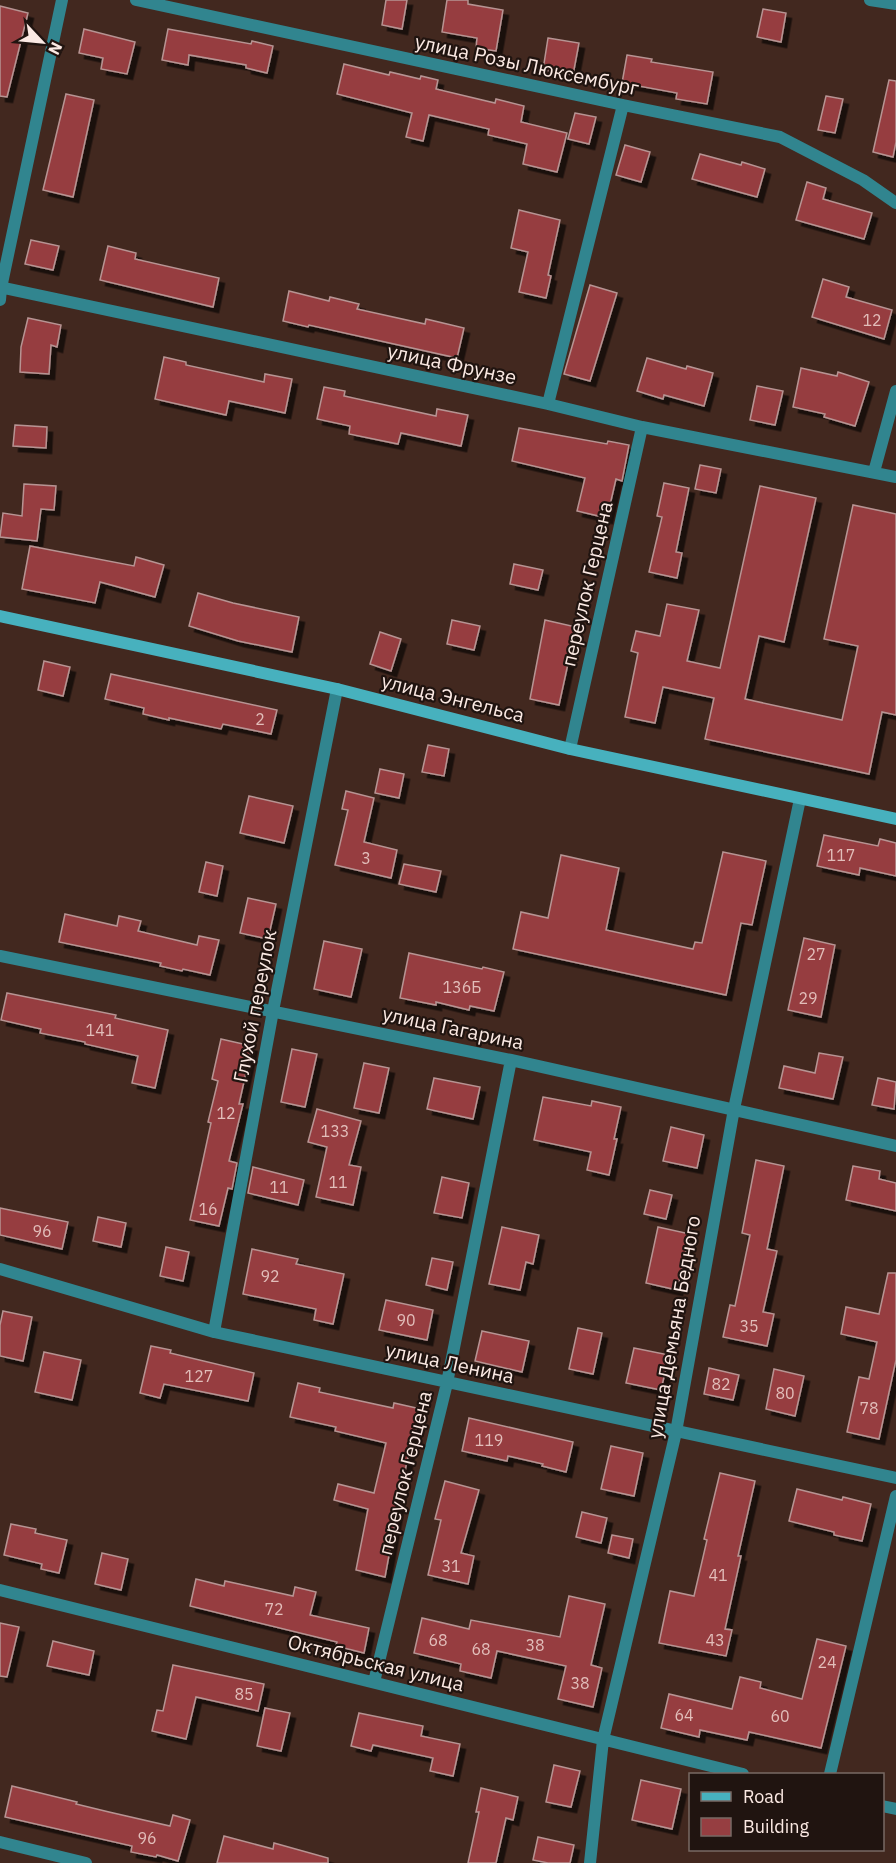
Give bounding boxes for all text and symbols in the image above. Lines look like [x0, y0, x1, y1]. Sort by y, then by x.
north arrow [12, 12, 72, 72]
street label: улица Розы Люксембург [413, 28, 642, 102]
text: N [44, 39, 67, 58]
house number: 12 [862, 310, 882, 330]
street label: улица Фрунзе [385, 337, 519, 390]
street label: переулок Герцена [554, 498, 619, 669]
street label: улица Энгельса [379, 667, 528, 728]
house number: 2 [255, 709, 265, 729]
house number: 117 [827, 845, 855, 865]
house number: 3 [361, 848, 371, 868]
street label: Глухой переулок [226, 927, 283, 1085]
house number: 27 [806, 944, 826, 964]
house number: 136Б [443, 977, 481, 997]
house number: 29 [798, 988, 818, 1008]
street label: улица Гагарина [380, 999, 527, 1056]
house number: 141 [86, 1020, 114, 1040]
house number: 12 [216, 1103, 236, 1123]
house number: 133 [321, 1121, 349, 1141]
house number: 11 [328, 1172, 348, 1192]
house number: 11 [269, 1177, 289, 1197]
house number: 16 [198, 1199, 218, 1219]
street label: улица Демьяна Бедного [641, 1213, 706, 1440]
house number: 96 [32, 1221, 52, 1241]
house number: 92 [260, 1266, 280, 1286]
house number: 90 [396, 1310, 416, 1330]
house number: 35 [739, 1316, 759, 1336]
street label: улица Ленина [383, 1336, 517, 1389]
house number: 127 [185, 1366, 213, 1386]
house number: 82 [711, 1374, 731, 1394]
house number: 80 [775, 1383, 795, 1403]
street label: переулок Герцена [371, 1387, 438, 1558]
house number: 78 [859, 1398, 879, 1418]
house number: 119 [475, 1430, 503, 1450]
house number: 31 [441, 1556, 461, 1576]
house number: 41 [708, 1565, 728, 1585]
house number: 72 [264, 1599, 284, 1619]
street label: Октябрьская улица [285, 1628, 467, 1698]
house number: 68 [428, 1630, 448, 1650]
house number: 43 [705, 1630, 725, 1650]
house number: 38 [525, 1635, 545, 1655]
house number: 68 [471, 1639, 491, 1659]
house number: 24 [817, 1652, 837, 1672]
house number: 38 [570, 1673, 590, 1693]
house number: 85 [234, 1684, 254, 1704]
house number: 64 [674, 1705, 694, 1725]
house number: 60 [770, 1706, 790, 1726]
legend [689, 1773, 884, 1851]
text: Road [743, 1785, 784, 1808]
text: Building [743, 1815, 810, 1838]
house number: 96 [137, 1828, 157, 1848]

